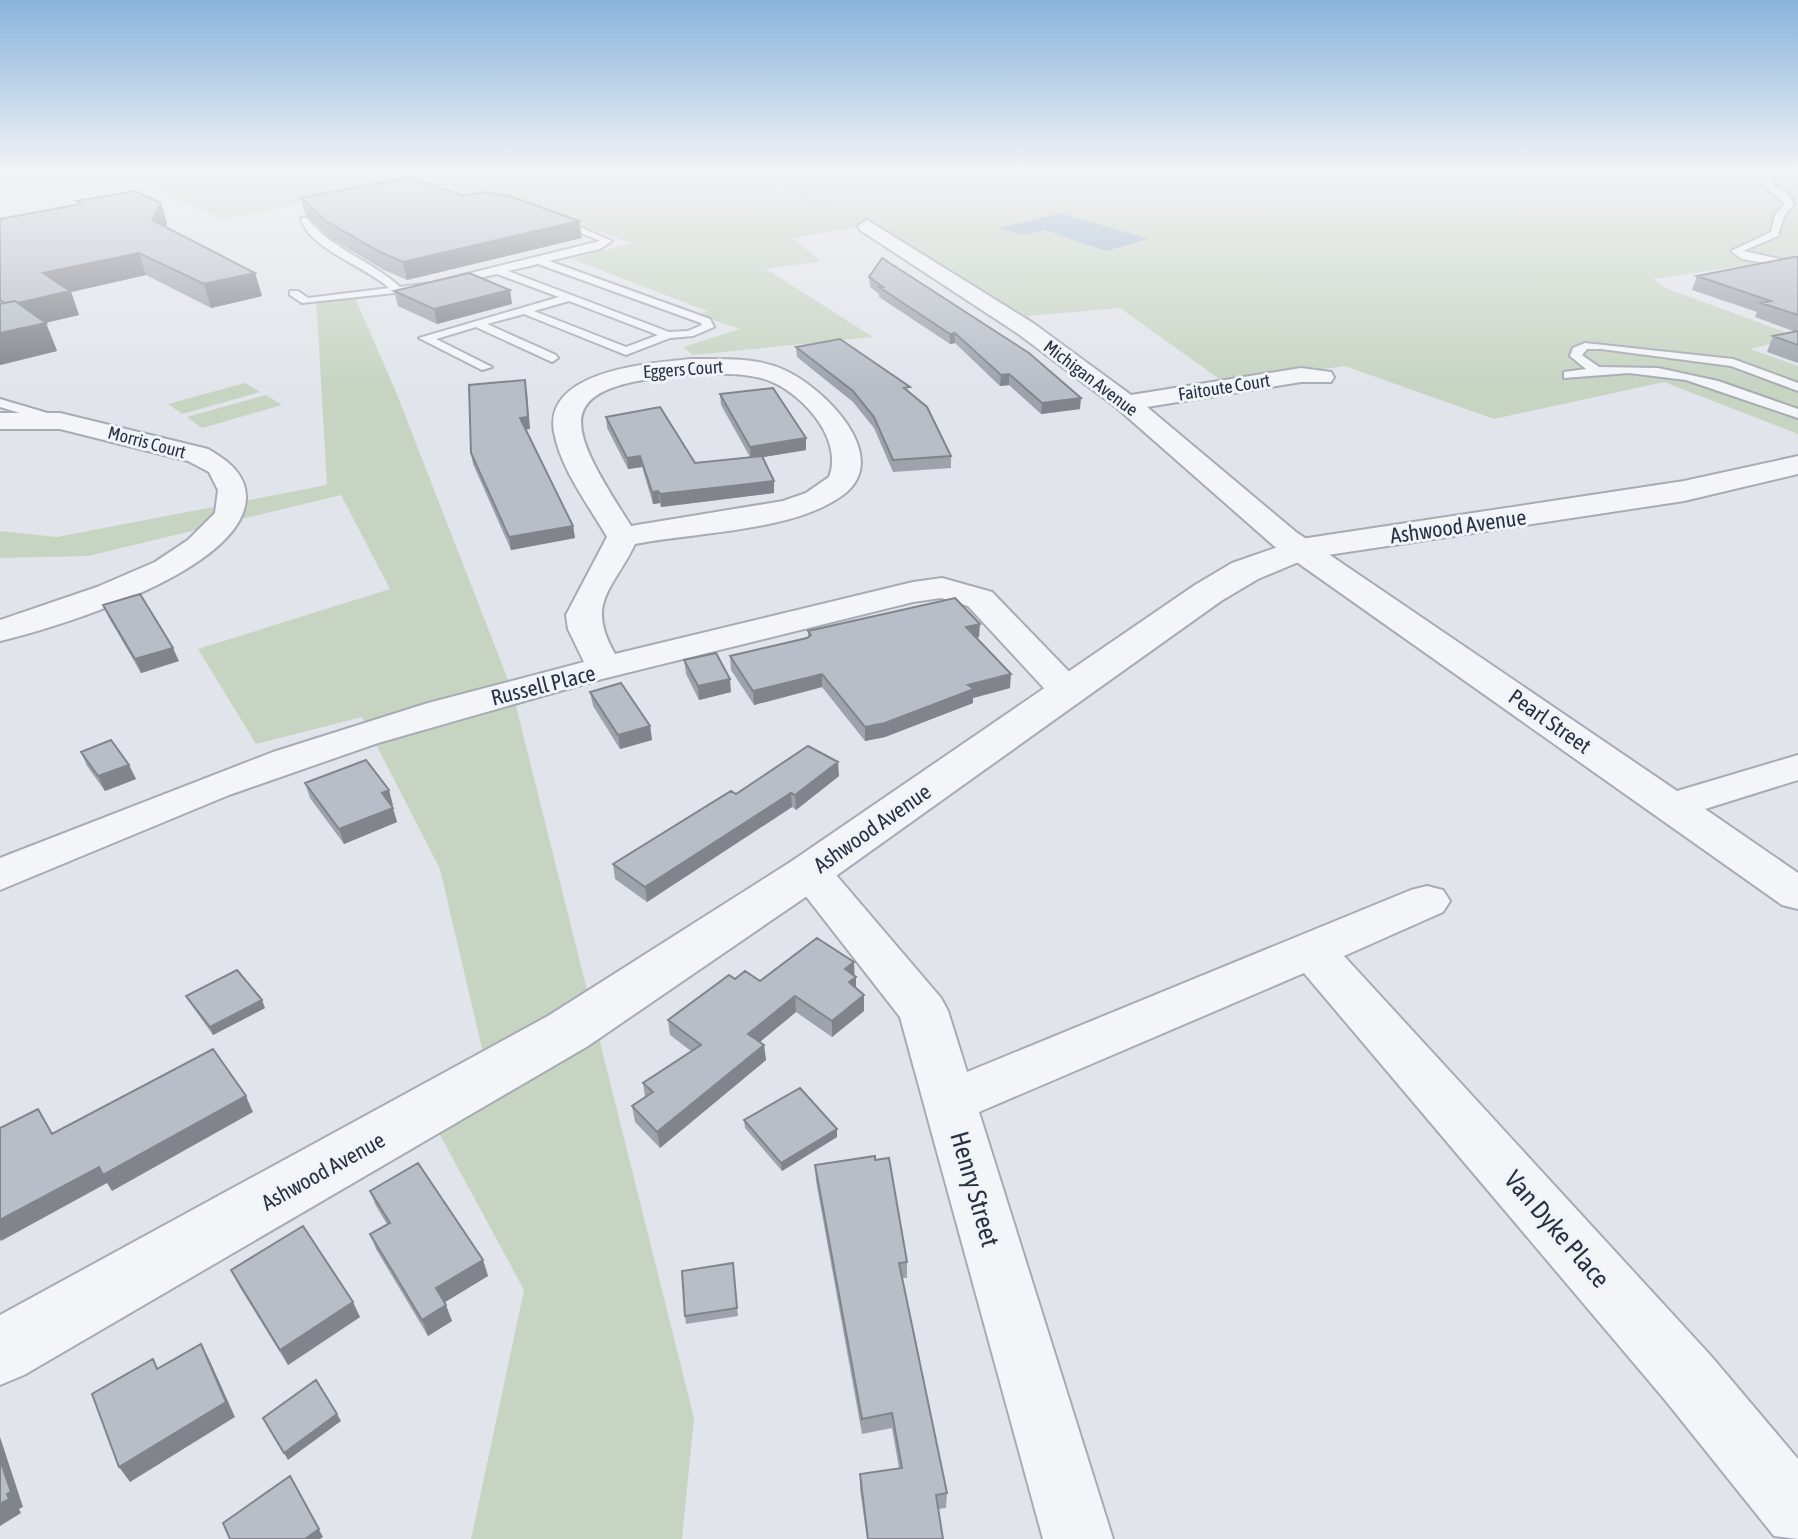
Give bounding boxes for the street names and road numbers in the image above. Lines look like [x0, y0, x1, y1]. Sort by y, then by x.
street label: Michigan Avenue [1040, 336, 1142, 420]
street label: Eggers Court [642, 356, 724, 382]
street label: Faitoute Court [1177, 369, 1271, 405]
street label: Morris Court [106, 422, 188, 462]
street label: Ashwood Avenue [1388, 504, 1528, 548]
street label: Russell Place [488, 659, 598, 711]
street label: Pearl Street [1504, 683, 1596, 759]
street label: Ashwood Avenue [808, 778, 936, 878]
street label: Ashwood Avenue [257, 1126, 389, 1216]
street label: Henry Street [944, 1128, 1006, 1250]
street label: Van Dyke Place [1498, 1164, 1616, 1294]

